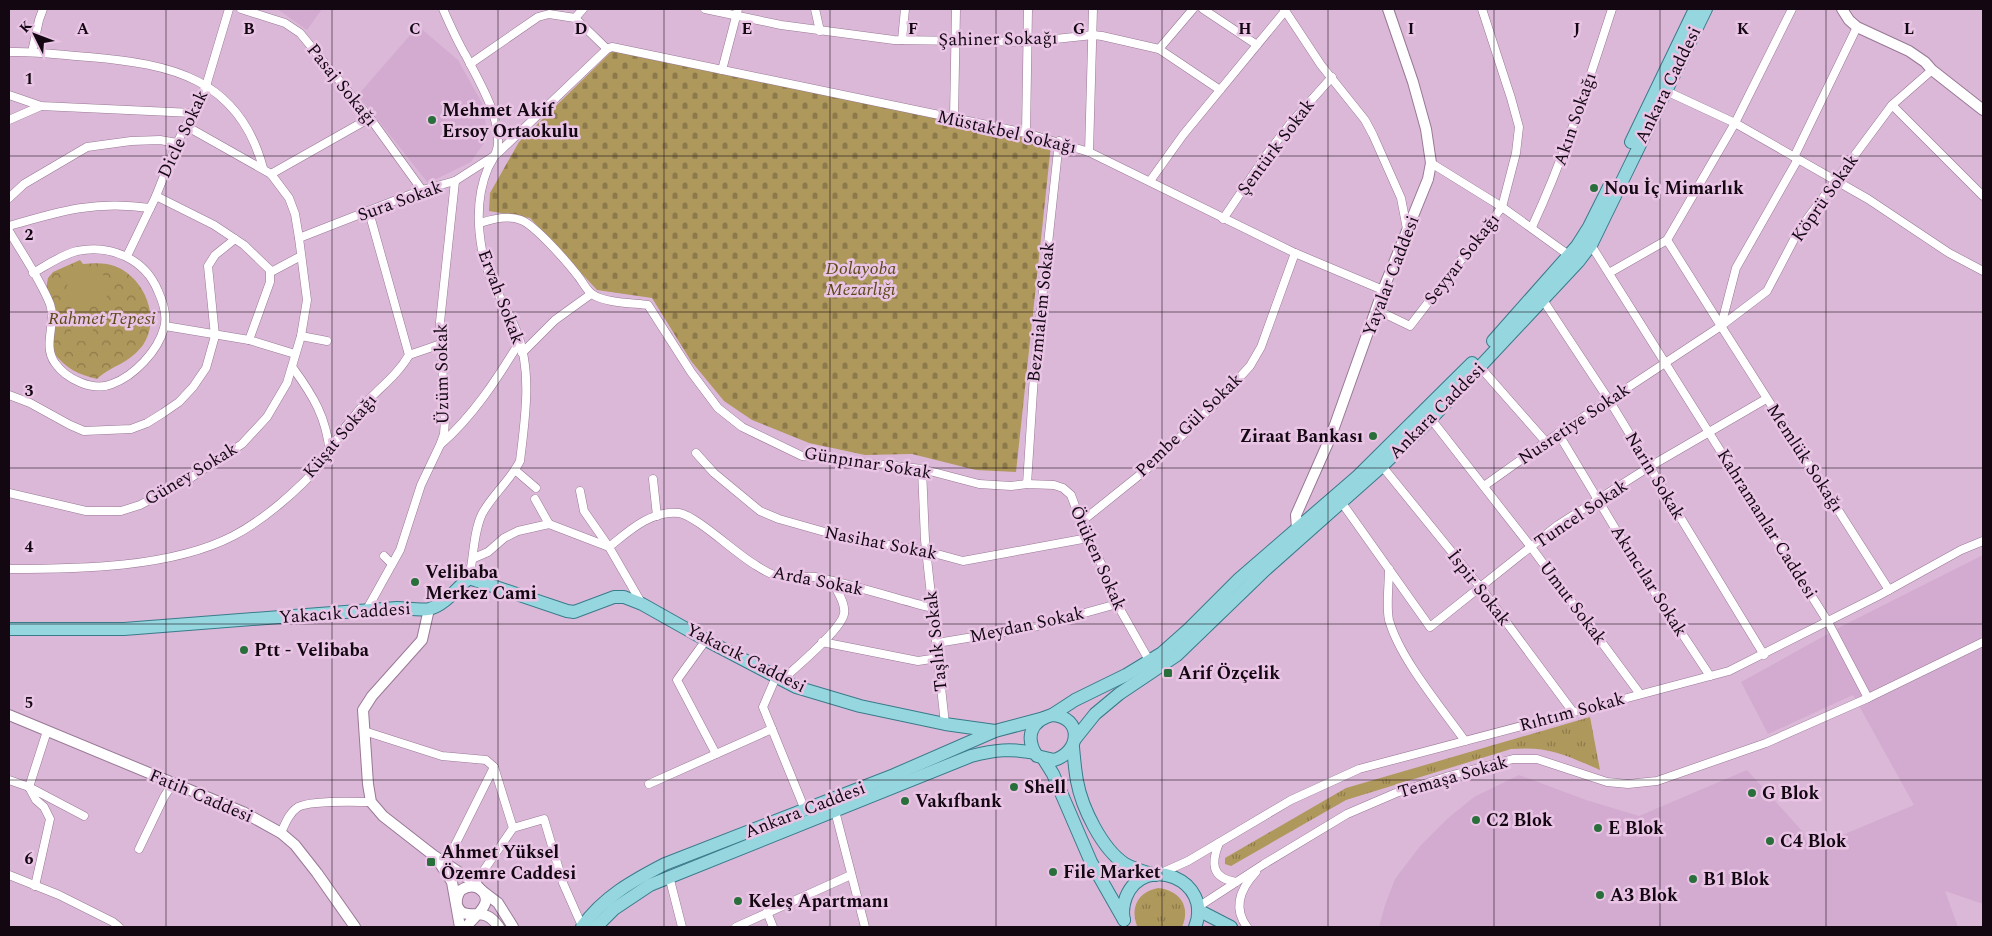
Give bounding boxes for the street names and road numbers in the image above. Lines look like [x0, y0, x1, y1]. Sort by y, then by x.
street label: Ankara Caddesi [1628, 22, 1708, 148]
street label: Şahiner Sokağı [938, 24, 1058, 54]
street label: Pasaj Sokağı [300, 38, 384, 132]
street label: Akın Sokağı [1546, 69, 1604, 169]
street label: Dicle Sokak [151, 85, 215, 183]
street label: Şentürk Sokak [1230, 93, 1322, 201]
street label: Müstakbel Sokağı [935, 103, 1079, 161]
street label: Köprü Sokak [1785, 148, 1865, 248]
street label: Sura Sokak [354, 173, 446, 229]
street label: Seyyar Sokağı [1418, 207, 1506, 311]
street label: Yayalar Caddesi [1356, 212, 1426, 340]
street label: Bezmialem Sokak [1020, 240, 1062, 384]
street label: Ervah Sokak [471, 246, 531, 348]
street label: Üzüm Sokak [428, 323, 456, 425]
street label: Ankara Caddesi [1382, 356, 1492, 466]
street label: Pembe Gül Sokak [1129, 367, 1249, 483]
street label: Nusretiye Sokak [1513, 376, 1635, 472]
street label: Küşat Sokağı [296, 388, 384, 484]
street label: Memlük Sokağı [1760, 398, 1850, 518]
street label: Narin Sokak [1618, 427, 1692, 525]
street label: Güney Sokak [139, 436, 243, 512]
street label: Günpınar Sokak [802, 440, 934, 486]
street label: Kahramanlar Caddesi [1710, 444, 1824, 604]
street label: Tuncel Sokak [1529, 473, 1633, 555]
street label: Ötüken Sokak [1063, 501, 1133, 615]
street label: Nasihat Sokak [822, 519, 940, 567]
street label: Akıncılar Sokak [1604, 520, 1694, 642]
street label: İspir Sokak [1441, 544, 1517, 632]
street label: Umut Sokak [1532, 555, 1614, 651]
street label: Arda Sokak [770, 559, 866, 603]
street label: Taşlık Sokak [917, 589, 955, 693]
street label: Yakacık Caddesi [278, 595, 412, 631]
street label: Meydan Sokak [967, 600, 1087, 650]
street label: Yakacık Caddesi [681, 616, 811, 700]
street label: Rıhtım Sokak [1516, 685, 1628, 739]
street label: Temaşa Sokak [1395, 748, 1511, 806]
street label: Fatih Caddesi [145, 762, 257, 830]
street label: Ankara Caddesi [741, 775, 869, 845]

